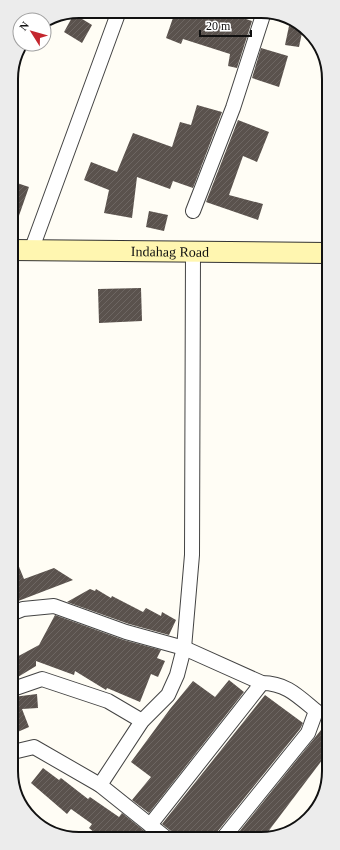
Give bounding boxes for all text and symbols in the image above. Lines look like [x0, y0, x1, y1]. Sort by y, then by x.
north arrow [12, 12, 52, 52]
scale bar [200, 12, 251, 38]
text: N [17, 19, 31, 33]
text: 20 m [206, 19, 231, 33]
street label: Indahag Road [131, 244, 209, 259]

